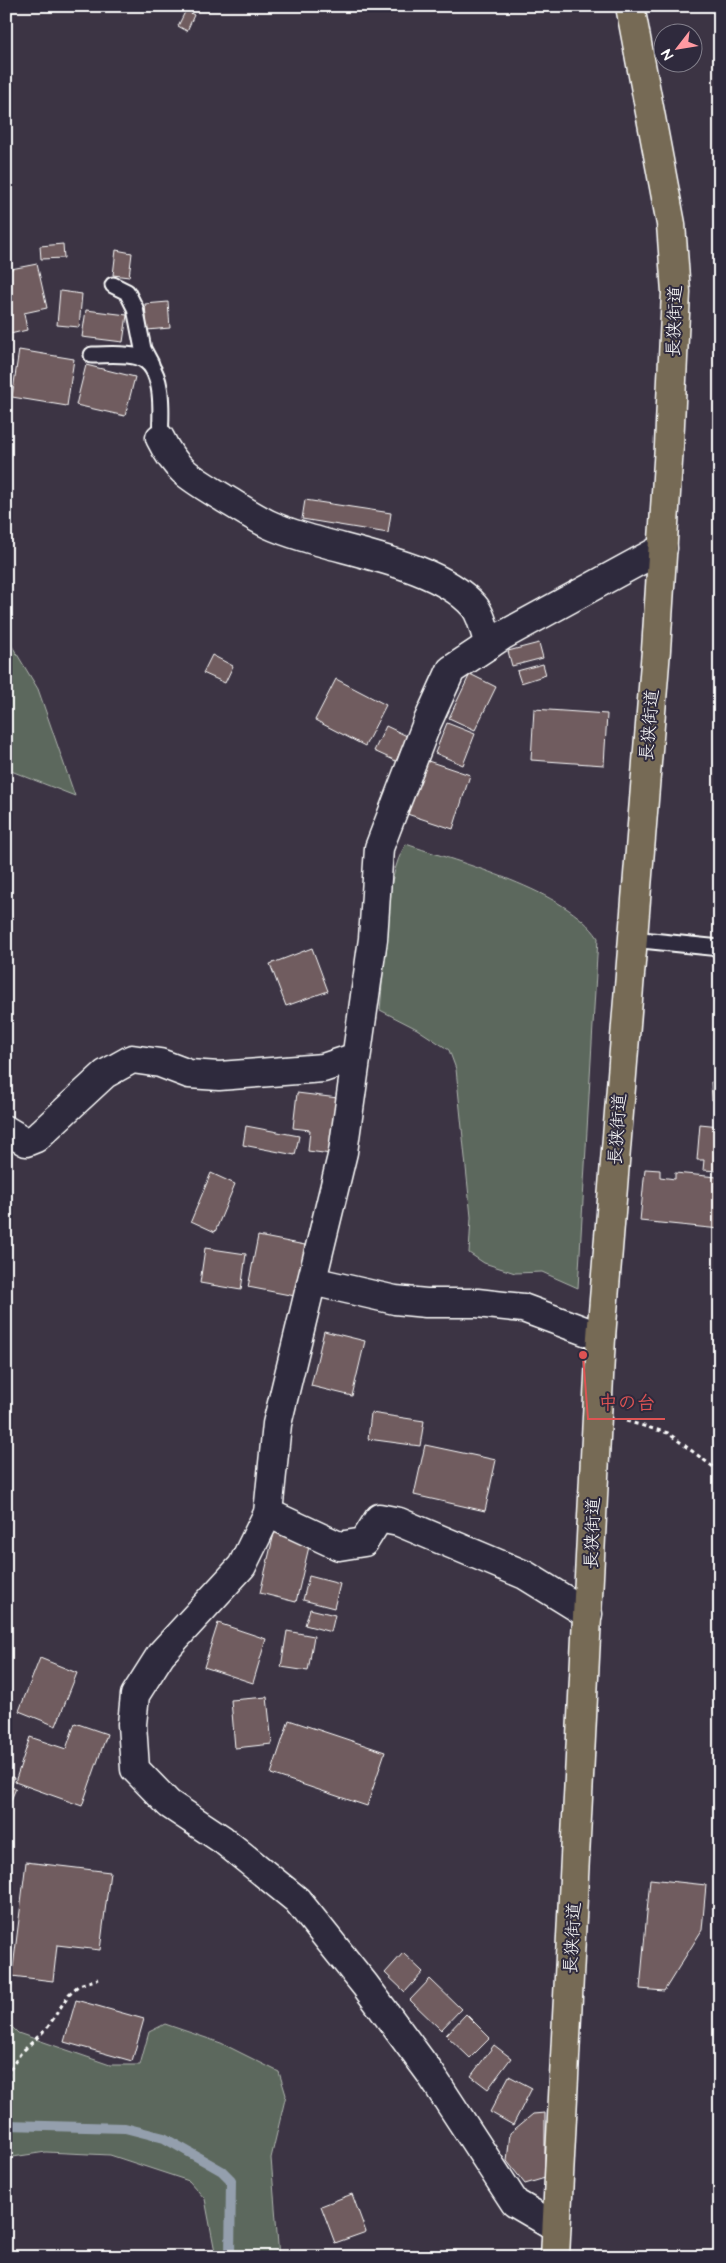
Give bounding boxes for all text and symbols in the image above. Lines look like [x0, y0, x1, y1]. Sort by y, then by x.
north arrow [654, 22, 704, 72]
text: N [657, 45, 679, 63]
street label: 長狭街道 [661, 285, 688, 357]
street label: 長狭街道 [634, 688, 665, 762]
street label: 長狭街道 [603, 1092, 632, 1166]
callout: 中の台 [588, 1385, 665, 1419]
text: 中の台 [598, 1390, 656, 1417]
street label: 長狭街道 [579, 1497, 606, 1569]
street label: 長狭街道 [558, 1901, 587, 1975]

